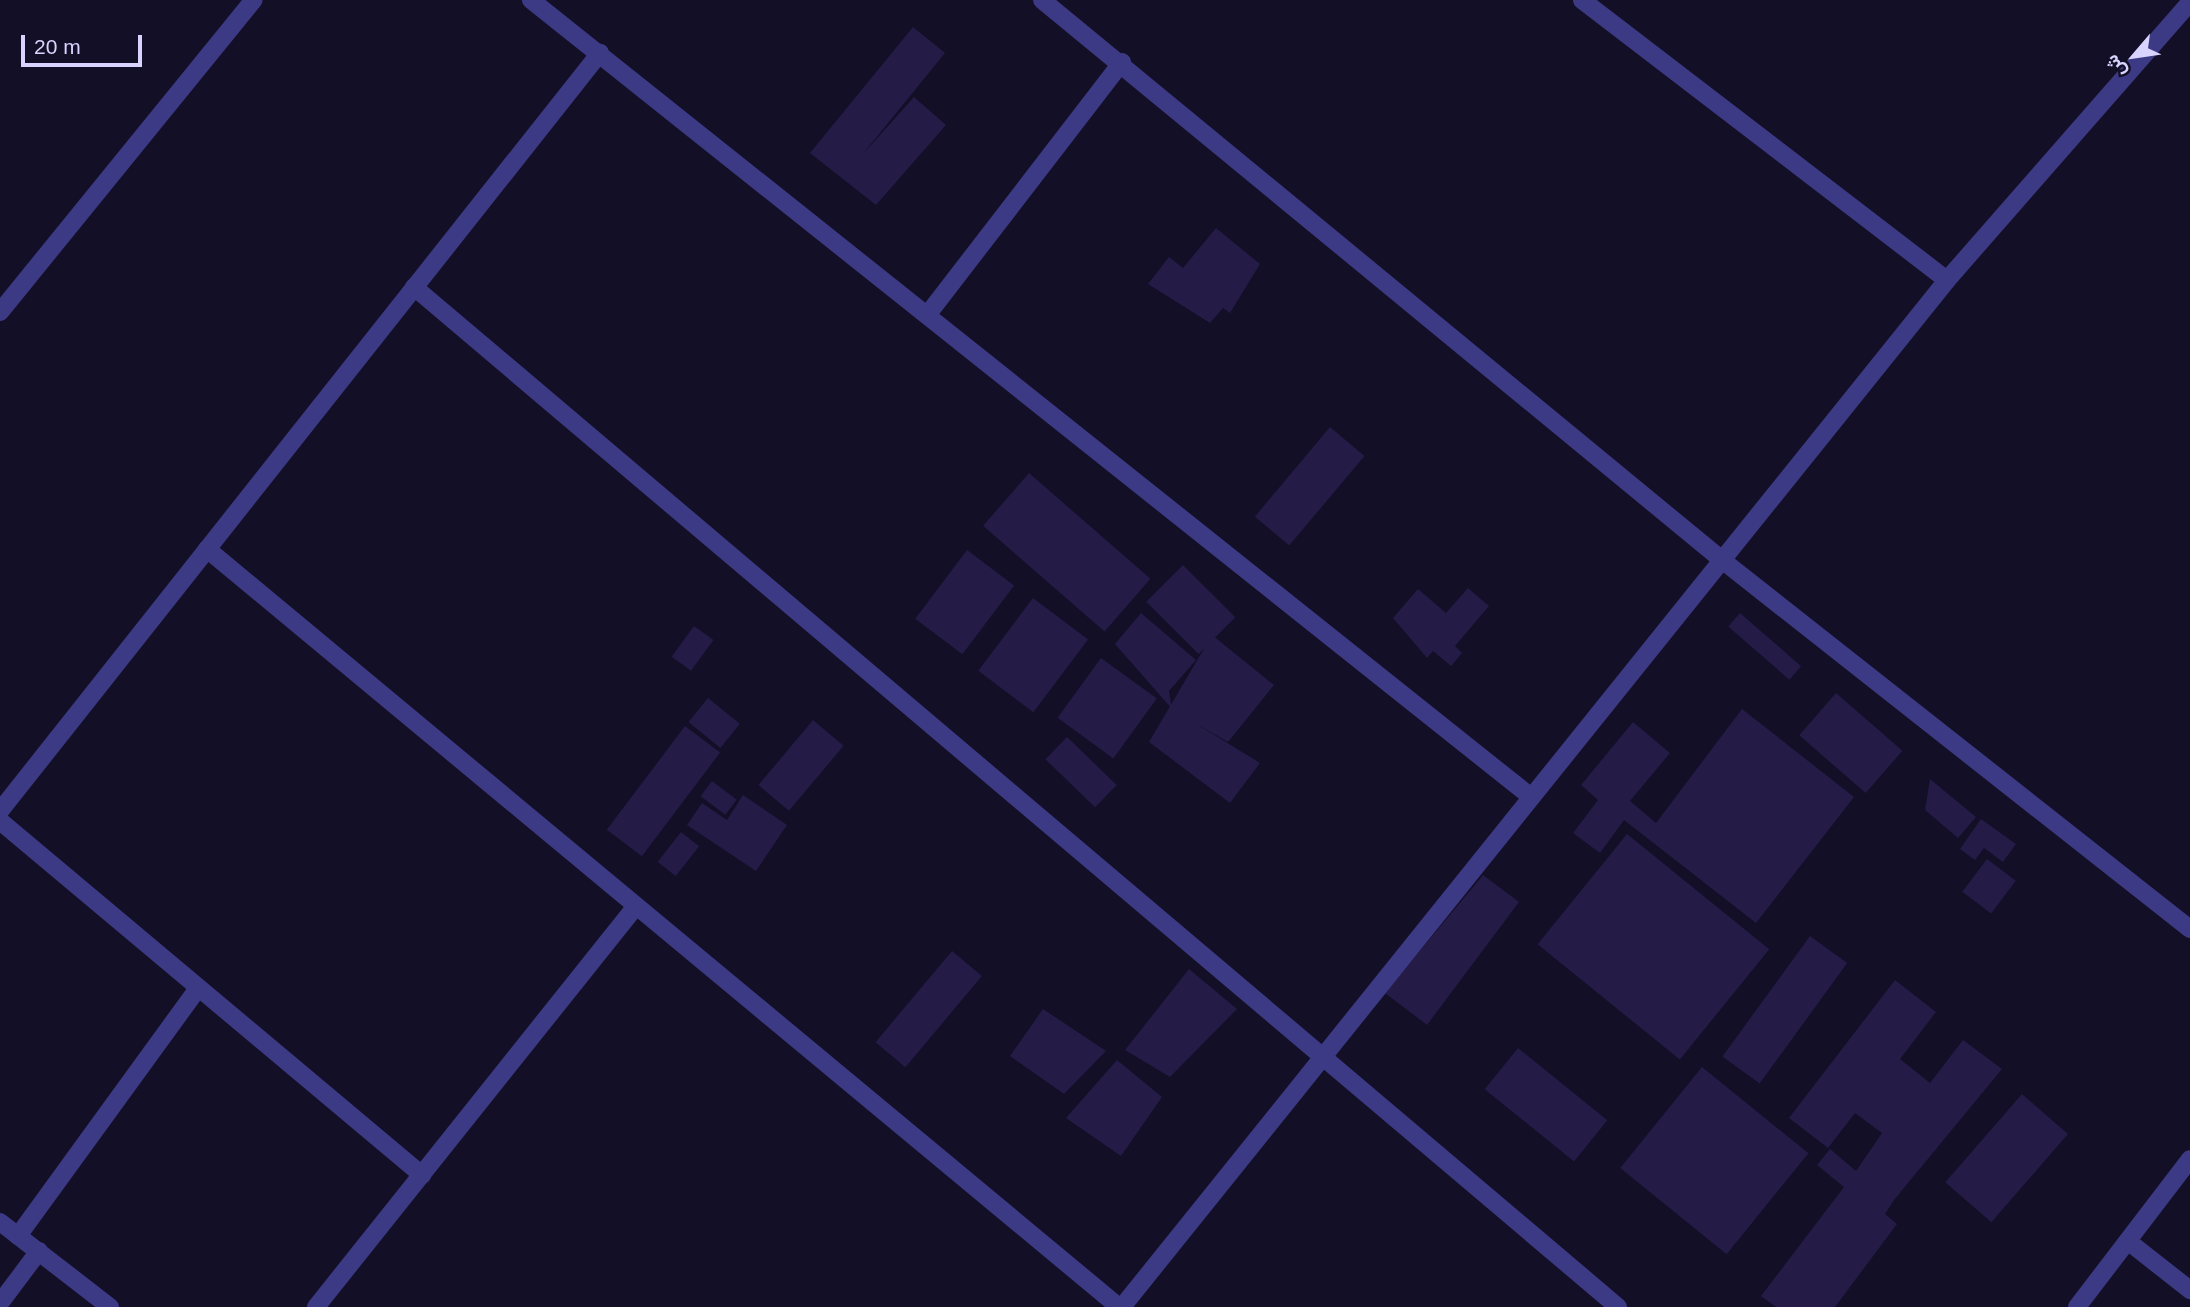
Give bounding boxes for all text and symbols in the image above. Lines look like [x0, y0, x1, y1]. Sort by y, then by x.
scale bar [24, 21, 145, 65]
north arrow [2099, 21, 2169, 91]
text: 20 m [34, 35, 81, 58]
text: ش [2100, 51, 2130, 82]

